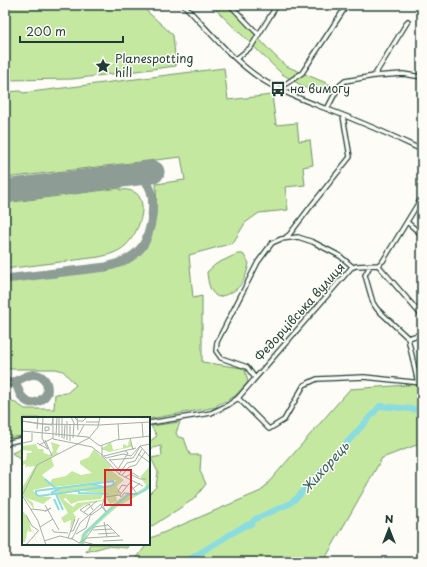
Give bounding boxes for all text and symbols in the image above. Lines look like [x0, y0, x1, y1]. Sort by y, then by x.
scale bar [20, 18, 123, 44]
text: 200 m [26, 22, 66, 40]
place label: Planespotting hill [115, 49, 193, 81]
place icon: Planespotting hill [94, 57, 112, 75]
place label: на вимогу [290, 79, 350, 97]
bus stop icon: на вимогу [269, 80, 287, 98]
street label: Федорцівська вулиця [250, 258, 349, 365]
inset map [22, 417, 150, 545]
water label: Жихорець [296, 436, 354, 497]
north arrow [369, 509, 409, 549]
text: N [385, 510, 394, 527]

